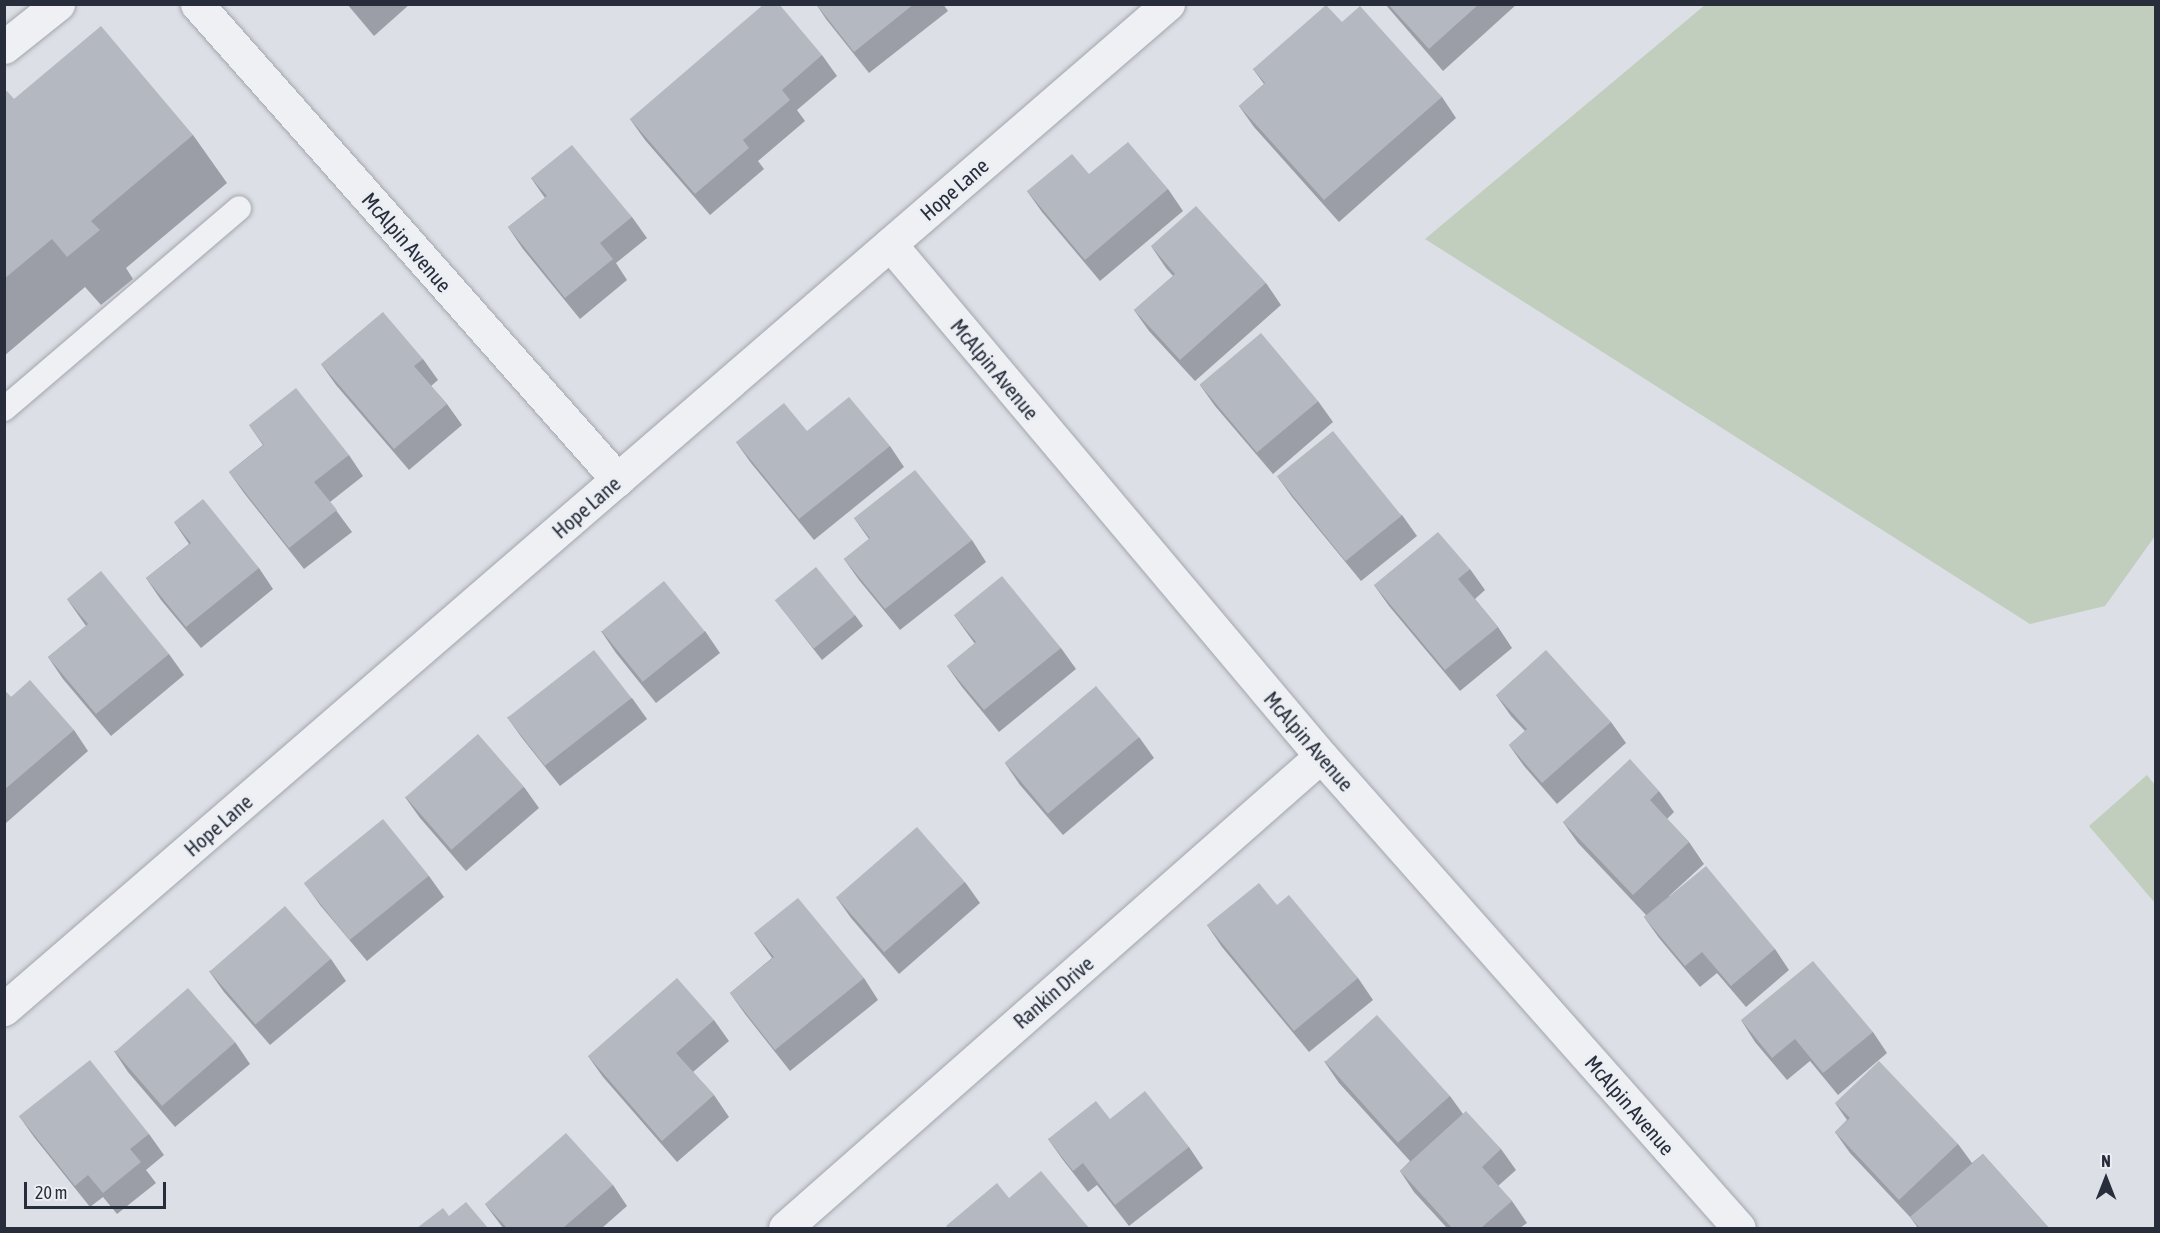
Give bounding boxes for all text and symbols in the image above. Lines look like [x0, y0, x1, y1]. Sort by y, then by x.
street label: Hope Lane [915, 153, 993, 225]
street label: McAlpin Avenue [357, 187, 457, 297]
street label: McAlpin Avenue [946, 314, 1044, 424]
street label: Hope Lane [547, 471, 625, 543]
street label: McAlpin Avenue [1259, 686, 1359, 796]
street label: Hope Lane [179, 789, 257, 861]
street label: Rankin Drive [1008, 950, 1098, 1034]
street label: McAlpin Avenue [1580, 1050, 1680, 1160]
north arrow [2076, 1149, 2136, 1209]
text: N [2101, 1152, 2111, 1170]
scale bar [27, 1170, 170, 1208]
text: 20 m [35, 1182, 67, 1203]

